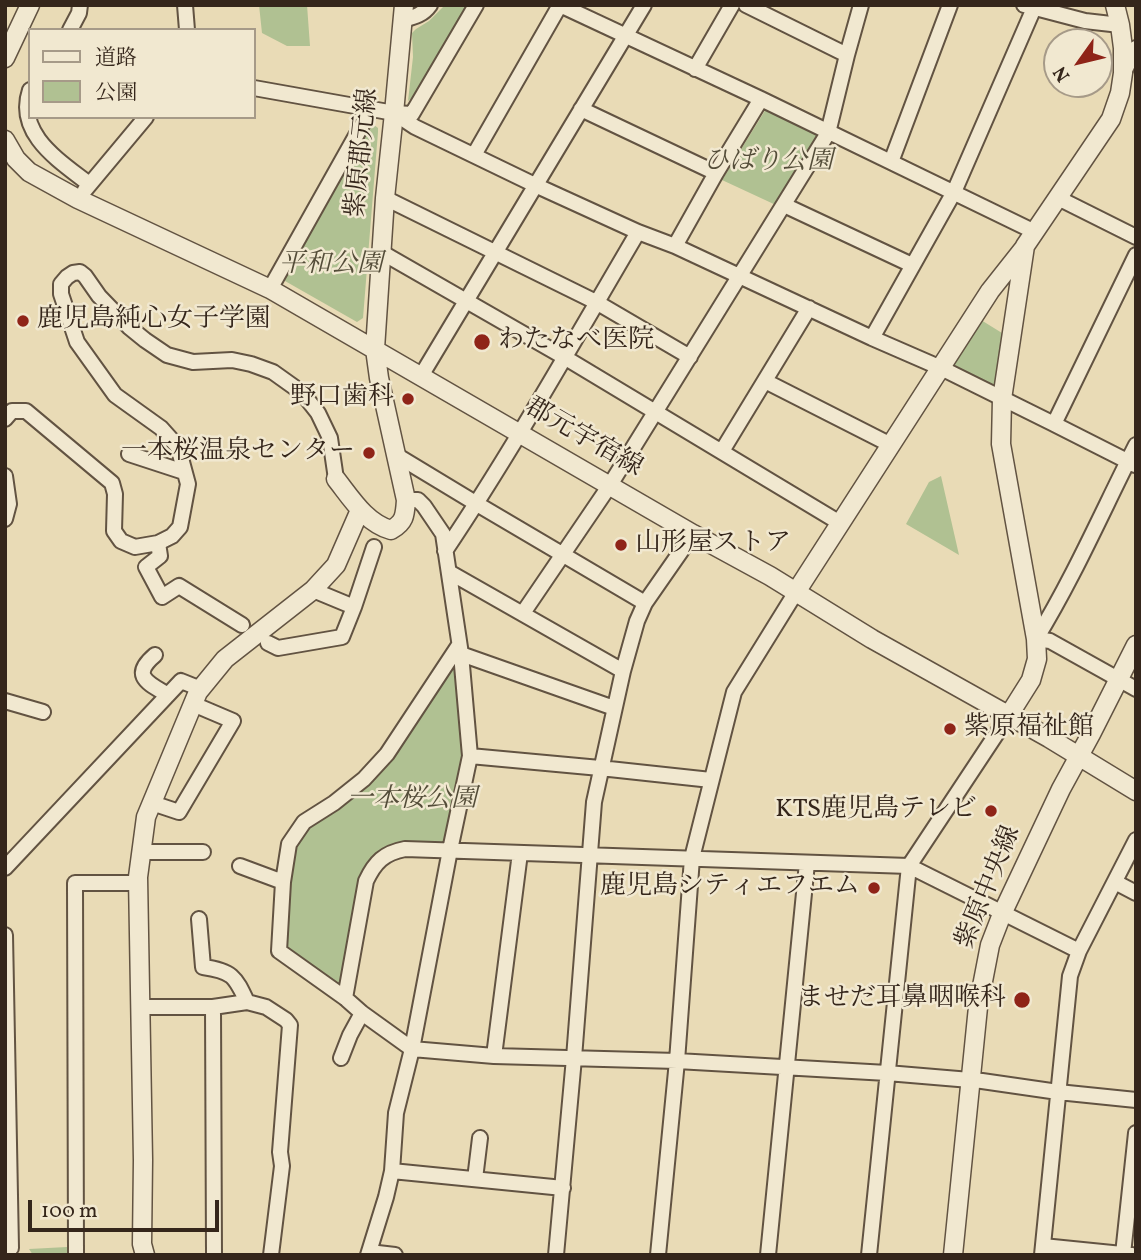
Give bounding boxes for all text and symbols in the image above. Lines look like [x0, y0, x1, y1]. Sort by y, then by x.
legend [28, 28, 256, 119]
north arrow [1043, 28, 1113, 98]
text: 道路 [95, 44, 137, 73]
text: N [1048, 61, 1077, 87]
text: 公園 [95, 79, 137, 108]
street label: 紫原郡元線 [342, 87, 386, 219]
park label: ひばり公園 [703, 147, 833, 179]
park label: 平和公園 [279, 250, 383, 282]
place label: 鹿児島純心女子学園 [37, 305, 271, 337]
marker: 鹿児島純心女子学園 [15, 313, 31, 329]
place label: わたなべ医院 [498, 326, 654, 358]
marker: わたなべ医院 [472, 332, 492, 352]
place label: 野口歯科 [290, 383, 394, 415]
marker: 野口歯科 [400, 391, 416, 407]
street label: 郡元宇宿線 [519, 393, 647, 485]
place label: 一本桜温泉センター [121, 437, 355, 469]
marker: 一本桜温泉センター [361, 445, 377, 461]
place label: 山形屋ストア [635, 529, 791, 561]
marker: 山形屋ストア [613, 537, 629, 553]
place label: 紫原福祉館 [964, 713, 1094, 745]
marker: 紫原福祉館 [942, 721, 958, 737]
park label: 一本桜公園 [347, 785, 477, 817]
place label: KTS鹿児島テレビ [775, 795, 977, 827]
marker: KTS鹿児島テレビ [983, 803, 999, 819]
street label: 紫原中央線 [951, 822, 1029, 954]
place label: 鹿児島シティエフエム [600, 872, 860, 904]
marker: 鹿児島シティエフエム [866, 880, 882, 896]
place label: ませだ耳鼻咽喉科 [798, 984, 1006, 1016]
marker: ませだ耳鼻咽喉科 [1012, 990, 1032, 1010]
scale bar [32, 1186, 222, 1230]
text: 100 m [41, 1197, 98, 1226]

